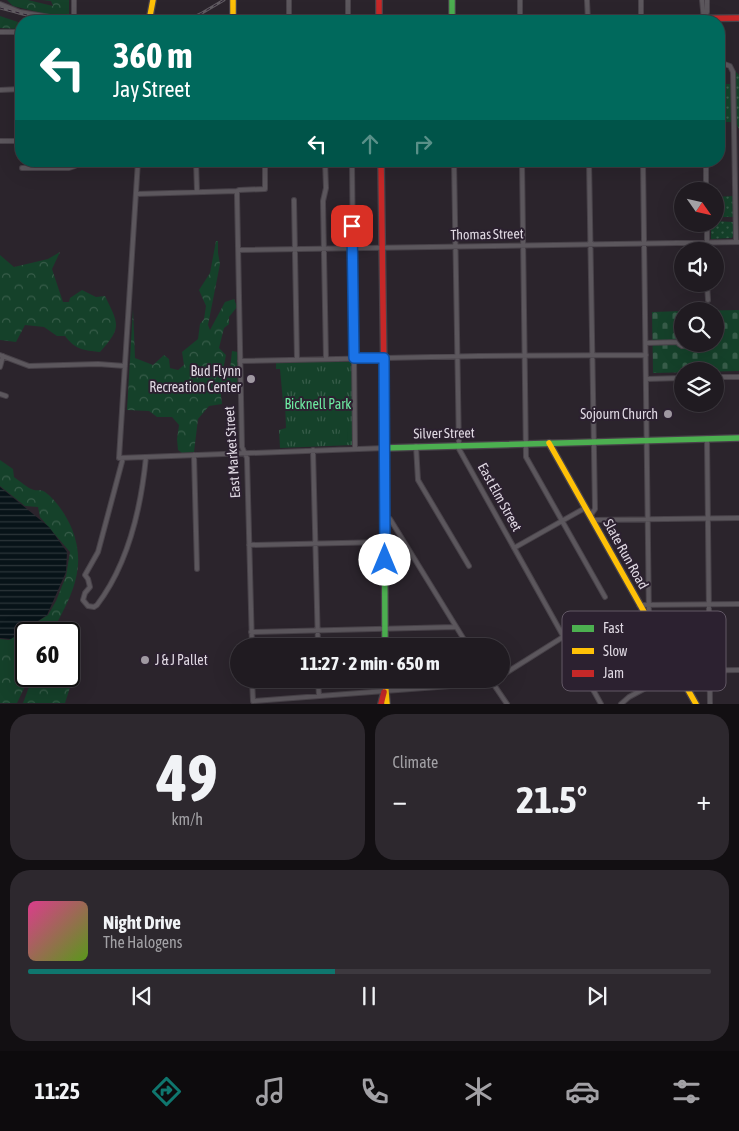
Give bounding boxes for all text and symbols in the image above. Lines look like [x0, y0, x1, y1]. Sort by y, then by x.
icon: left [30, 35, 95, 100]
text: 360 m [113, 35, 192, 75]
text: Jay Street [113, 76, 191, 102]
icon: left [303, 130, 331, 158]
icon: ahead [356, 130, 384, 158]
icon: right [409, 130, 437, 158]
north arrow [674, 182, 724, 232]
map controls [674, 182, 724, 412]
pin [331, 205, 373, 247]
icon: arrive [338, 212, 366, 240]
street label: Thomas Street [450, 225, 524, 243]
button: sound [674, 242, 724, 292]
button: search [674, 302, 724, 352]
button: layers [674, 362, 724, 412]
place label: Bud Flynn Recreation Center [149, 363, 242, 395]
marker: Bud Flynn Recreation Center [245, 373, 257, 385]
park label: Bicknell Park [284, 396, 352, 412]
street label: East Market Street [221, 405, 243, 499]
place label: Sojourn Church [580, 406, 658, 422]
marker: Sojourn Church [662, 408, 674, 420]
street label: Silver Street [413, 424, 475, 442]
street label: East Elm Street [475, 460, 525, 534]
street label: Slate Run Road [600, 516, 652, 592]
position arrow [358, 533, 410, 585]
legend [562, 611, 726, 691]
text: Fast [603, 620, 624, 636]
speed limit sign: 60 [15, 622, 80, 687]
text: Slow [603, 643, 628, 659]
place label: J & J Pallet [155, 652, 208, 668]
text: 11:27 · 2 min · 650 m [300, 652, 440, 674]
marker: J & J Pallet [139, 654, 151, 666]
text: Jam [603, 665, 624, 681]
text: 49 [157, 740, 218, 815]
text: Climate [393, 753, 438, 771]
text: 21.5° [516, 778, 587, 821]
text: − [393, 784, 407, 816]
text: + [696, 784, 711, 816]
text: km/h [171, 810, 203, 828]
text: Night Drive [103, 911, 181, 933]
text: The Halogens [103, 933, 183, 951]
icon: previous [128, 982, 156, 1010]
icon: pause [355, 982, 383, 1010]
icon: next [583, 982, 611, 1010]
icon: directions [149, 1074, 184, 1109]
icon: music [253, 1074, 288, 1109]
icon: phone [357, 1074, 392, 1109]
icon: climate [461, 1074, 496, 1109]
icon: car [565, 1074, 600, 1109]
icon: filters [669, 1074, 704, 1109]
text: 11:25 [35, 1078, 80, 1104]

